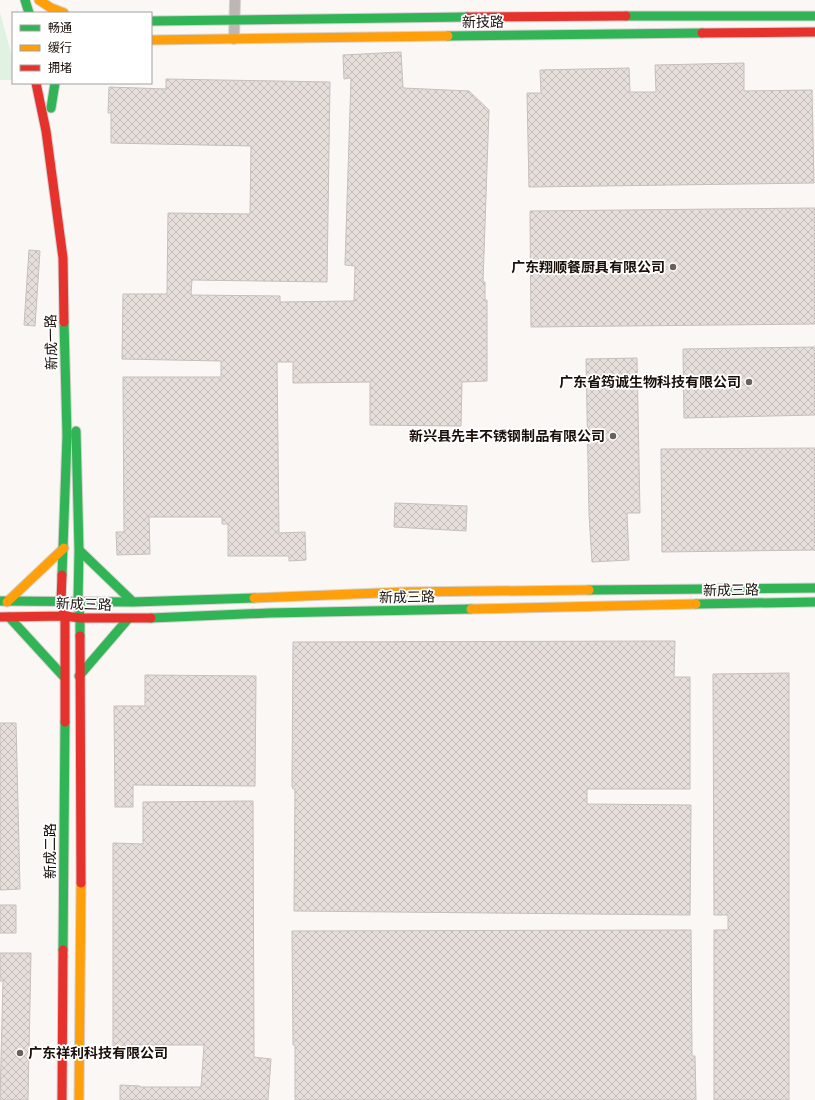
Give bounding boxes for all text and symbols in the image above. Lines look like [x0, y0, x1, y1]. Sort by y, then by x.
legend [12, 12, 152, 84]
street label: 新技路 [462, 14, 504, 30]
text: 畅通 [48, 21, 72, 35]
text: 缓行 [48, 41, 72, 55]
text: 拥堵 [48, 61, 72, 75]
place label: 广东翔顺餐厨具有限公司 [511, 259, 665, 275]
marker: 广东翔顺餐厨具有限公司 [668, 262, 678, 272]
street label: 新成一路 [43, 314, 59, 370]
place label: 广东省筠诚生物科技有限公司 [559, 374, 741, 390]
marker: 广东省筠诚生物科技有限公司 [744, 377, 754, 387]
place label: 新兴县先丰不锈钢制品有限公司 [409, 428, 605, 444]
marker: 新兴县先丰不锈钢制品有限公司 [608, 431, 618, 441]
street label: 新成三路 [703, 582, 759, 598]
street label: 新成三路 [379, 589, 435, 605]
street label: 新成三路 [56, 595, 112, 613]
street label: 新成二路 [42, 823, 58, 879]
place label: 广东祥利科技有限公司 [28, 1045, 168, 1061]
marker: 广东祥利科技有限公司 [15, 1048, 25, 1058]

